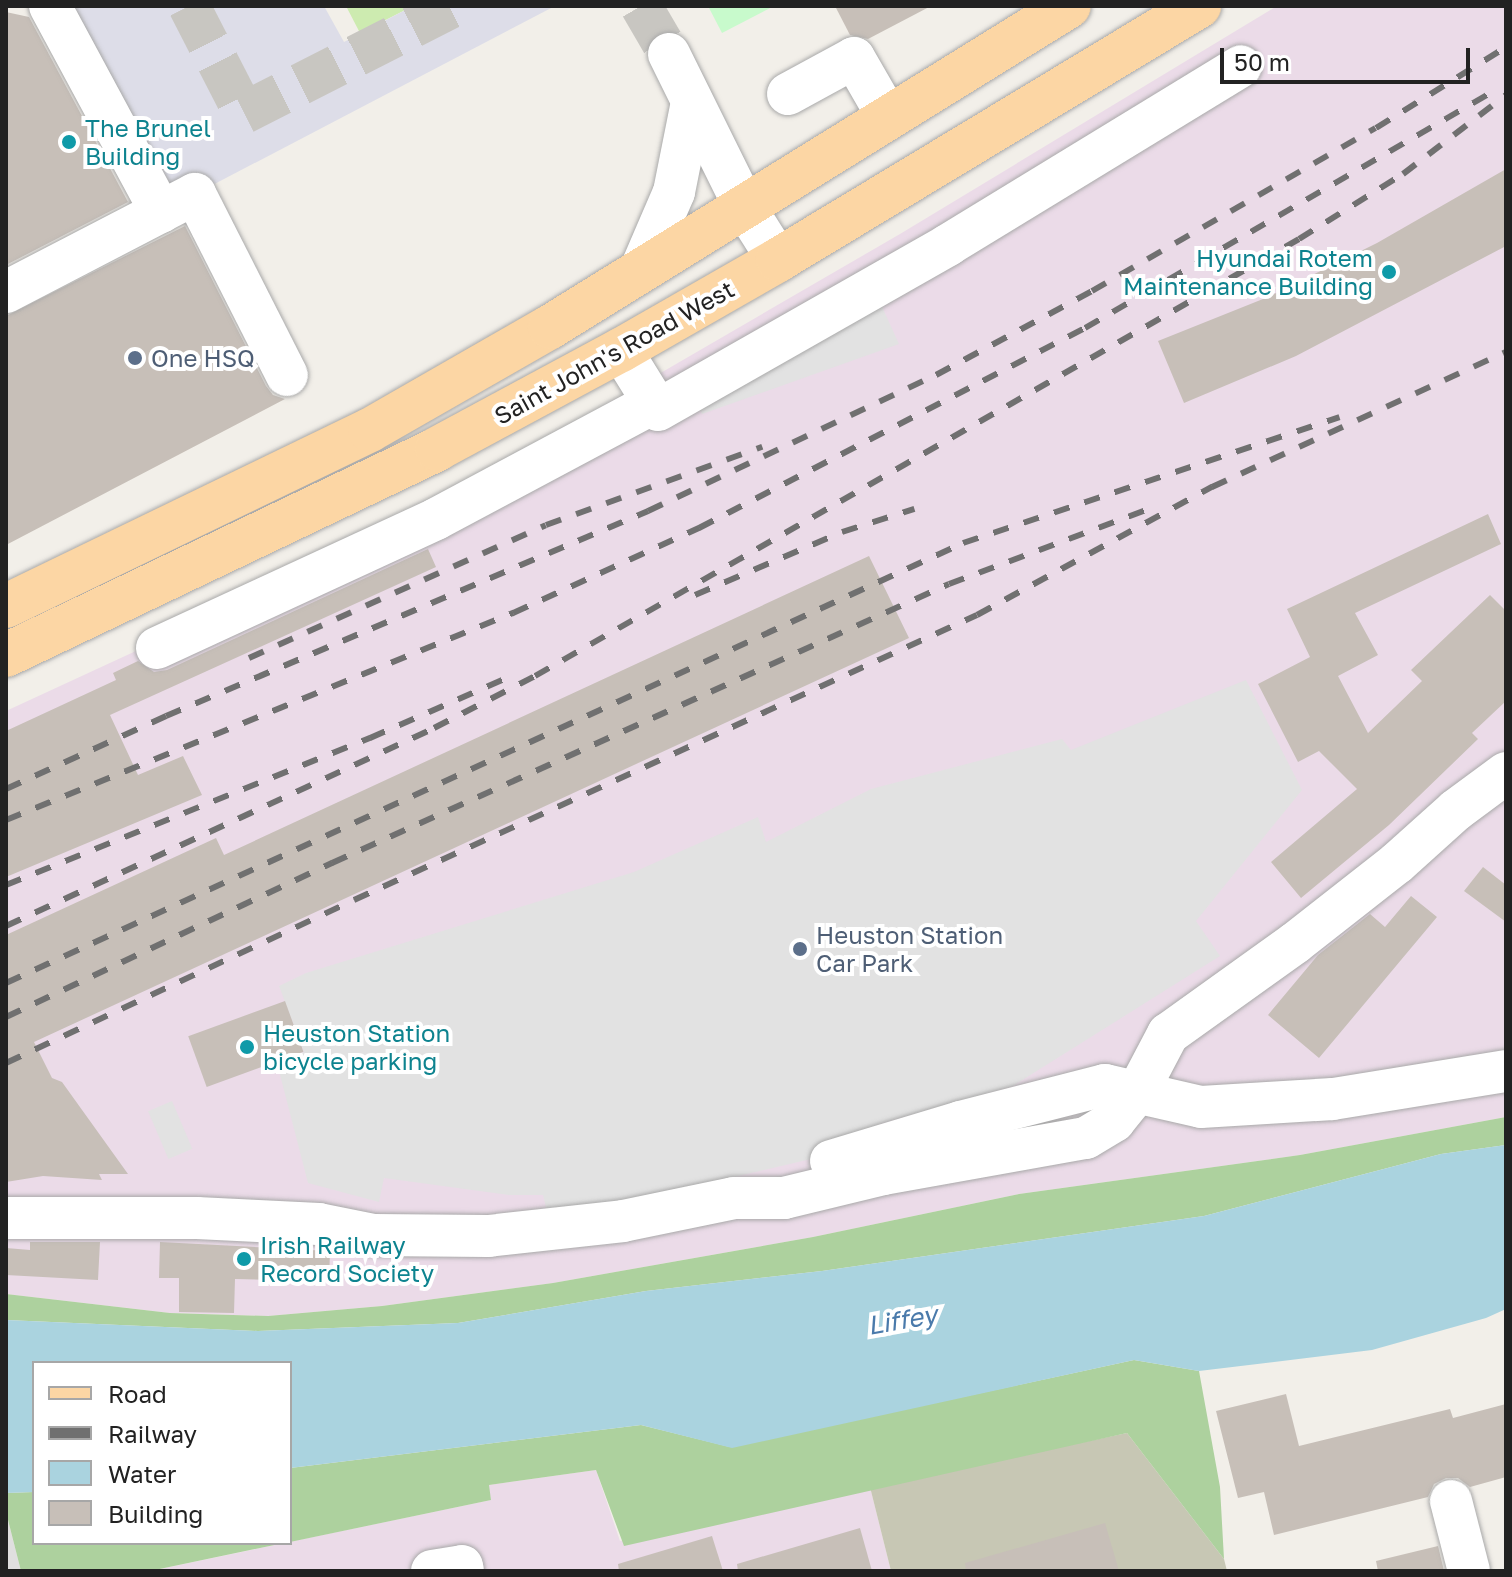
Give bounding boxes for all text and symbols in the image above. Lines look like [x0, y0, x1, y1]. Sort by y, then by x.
scale bar [1224, 32, 1474, 82]
text: 50 m [1234, 47, 1290, 76]
place label: The Brunel Building [85, 114, 211, 170]
marker: The Brunel Building [60, 133, 78, 151]
place label: Hyundai Rotem Maintenance Building [1123, 244, 1373, 300]
marker: Hyundai Rotem Maintenance Building [1380, 263, 1398, 281]
street label: Saint John's Road West [489, 274, 739, 430]
place label: One HSQ [151, 344, 255, 372]
marker: One HSQ [126, 349, 144, 367]
place label: Heuston Station Car Park [816, 921, 1003, 977]
marker: Heuston Station Car Park [791, 940, 809, 958]
place label: Heuston Station bicycle parking [263, 1019, 450, 1075]
marker: Heuston Station bicycle parking [238, 1038, 256, 1056]
place label: Irish Railway Record Society [260, 1231, 434, 1287]
marker: Irish Railway Record Society [235, 1250, 253, 1268]
water label: Liffey [865, 1299, 939, 1341]
legend [32, 1361, 292, 1545]
text: Road [108, 1379, 167, 1408]
text: Railway [108, 1419, 197, 1448]
text: Water [108, 1459, 176, 1488]
text: Building [108, 1499, 203, 1528]

